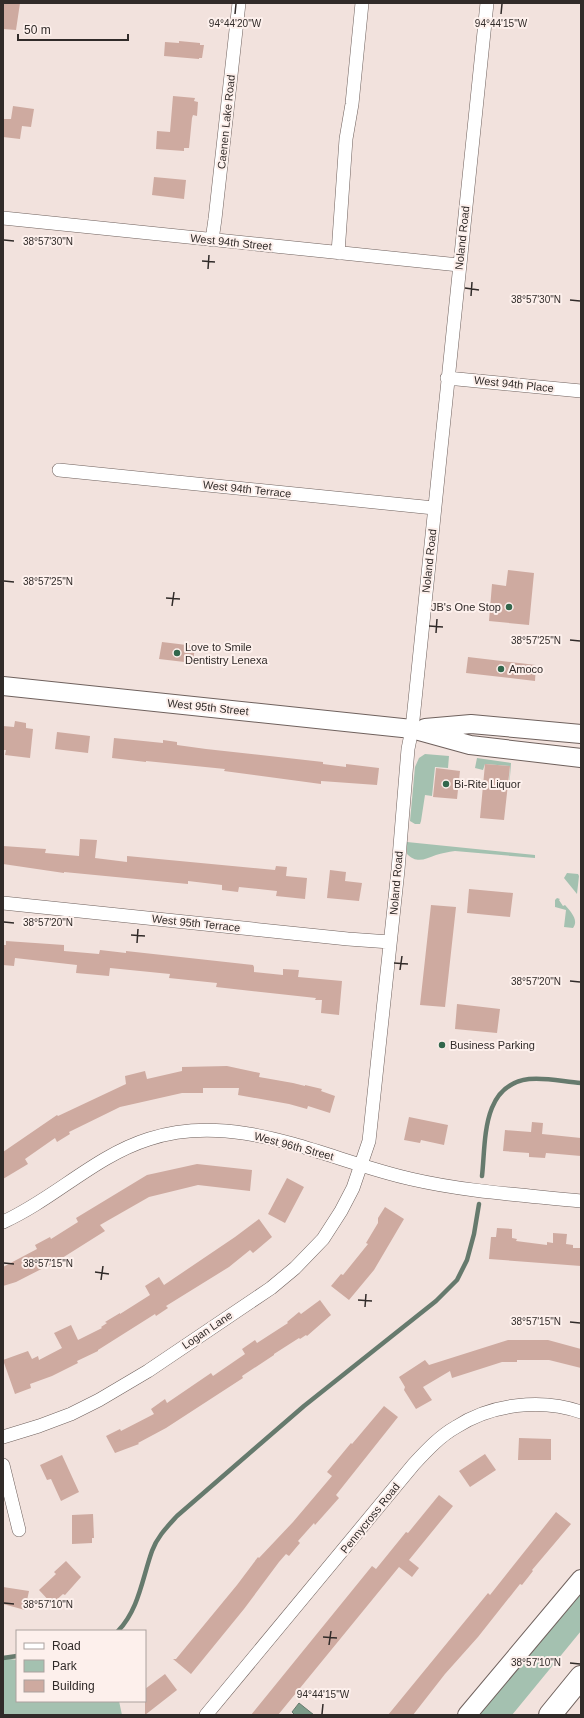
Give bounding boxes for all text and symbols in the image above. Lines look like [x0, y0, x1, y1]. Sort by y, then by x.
scale bar [18, 16, 128, 42]
text: 94°44'20"W [209, 18, 262, 29]
text: 94°44'15"W [475, 18, 528, 29]
text: 50 m [24, 23, 51, 37]
street label: Caenen Lake Road [215, 74, 237, 170]
street label: Noland Road [453, 205, 471, 271]
street label: West 94th Street [190, 232, 272, 252]
text: 38°57'30"N [23, 236, 73, 247]
text: 38°57'30"N [511, 294, 561, 305]
street label: West 94th Place [474, 374, 554, 394]
street label: West 94th Terrace [202, 478, 292, 500]
street label: Noland Road [420, 528, 438, 594]
text: 38°57'25"N [23, 576, 73, 587]
place label: JB's One Stop [431, 601, 501, 613]
marker: JB's One Stop [504, 602, 514, 612]
text: 38°57'25"N [511, 635, 561, 646]
place label: Love to Smile Dentistry Lenexa [185, 641, 268, 666]
marker: Love to Smile Dentistry Lenexa [172, 648, 182, 658]
place label: Amoco [509, 663, 543, 675]
marker: Amoco [496, 664, 506, 674]
street label: West 95th Street [167, 697, 249, 717]
place label: Bi-Rite Liquor [454, 778, 521, 790]
marker: Bi-Rite Liquor [441, 779, 451, 789]
street label: Noland Road [387, 850, 405, 916]
street label: West 95th Terrace [151, 912, 241, 934]
text: 38°57'20"N [23, 917, 73, 928]
text: 38°57'20"N [511, 976, 561, 987]
place label: Business Parking [450, 1039, 535, 1051]
marker: Business Parking [437, 1040, 447, 1050]
street label: West 96th Street [253, 1130, 335, 1162]
text: 38°57'15"N [23, 1258, 73, 1269]
street label: Logan Lane [180, 1309, 234, 1351]
text: 38°57'15"N [511, 1316, 561, 1327]
street label: Pennycross Road [338, 1480, 402, 1556]
text: 38°57'10"N [23, 1599, 73, 1610]
legend [16, 1630, 146, 1702]
text: Road [52, 1639, 81, 1653]
text: 38°57'10"N [511, 1657, 561, 1668]
text: Park [52, 1659, 78, 1673]
text: Building [52, 1679, 95, 1693]
text: 94°44'15"W [297, 1689, 350, 1700]

